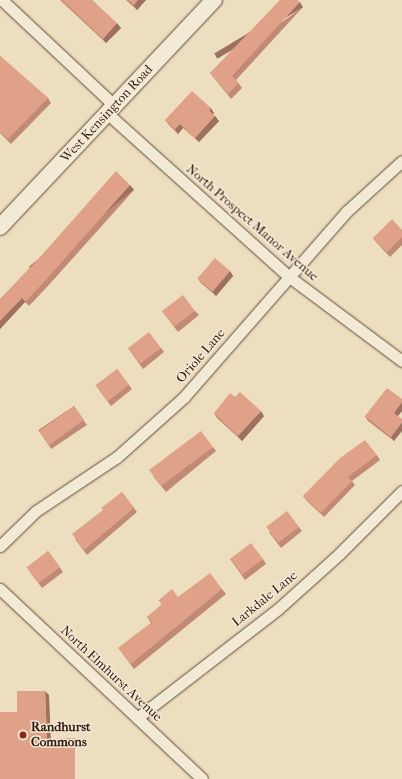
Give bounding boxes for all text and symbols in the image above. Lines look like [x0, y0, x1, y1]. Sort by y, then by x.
street label: West Kensington Road [58, 62, 156, 166]
street label: North Prospect Manor Avenue [183, 161, 321, 285]
street label: Oriole Lane [173, 326, 229, 386]
street label: Larkdale Lane [229, 568, 301, 630]
street label: North Elmhurst Avenue [57, 623, 165, 725]
place label: Randhurst Commons [31, 720, 91, 751]
marker: Randhurst Commons [18, 730, 28, 740]

